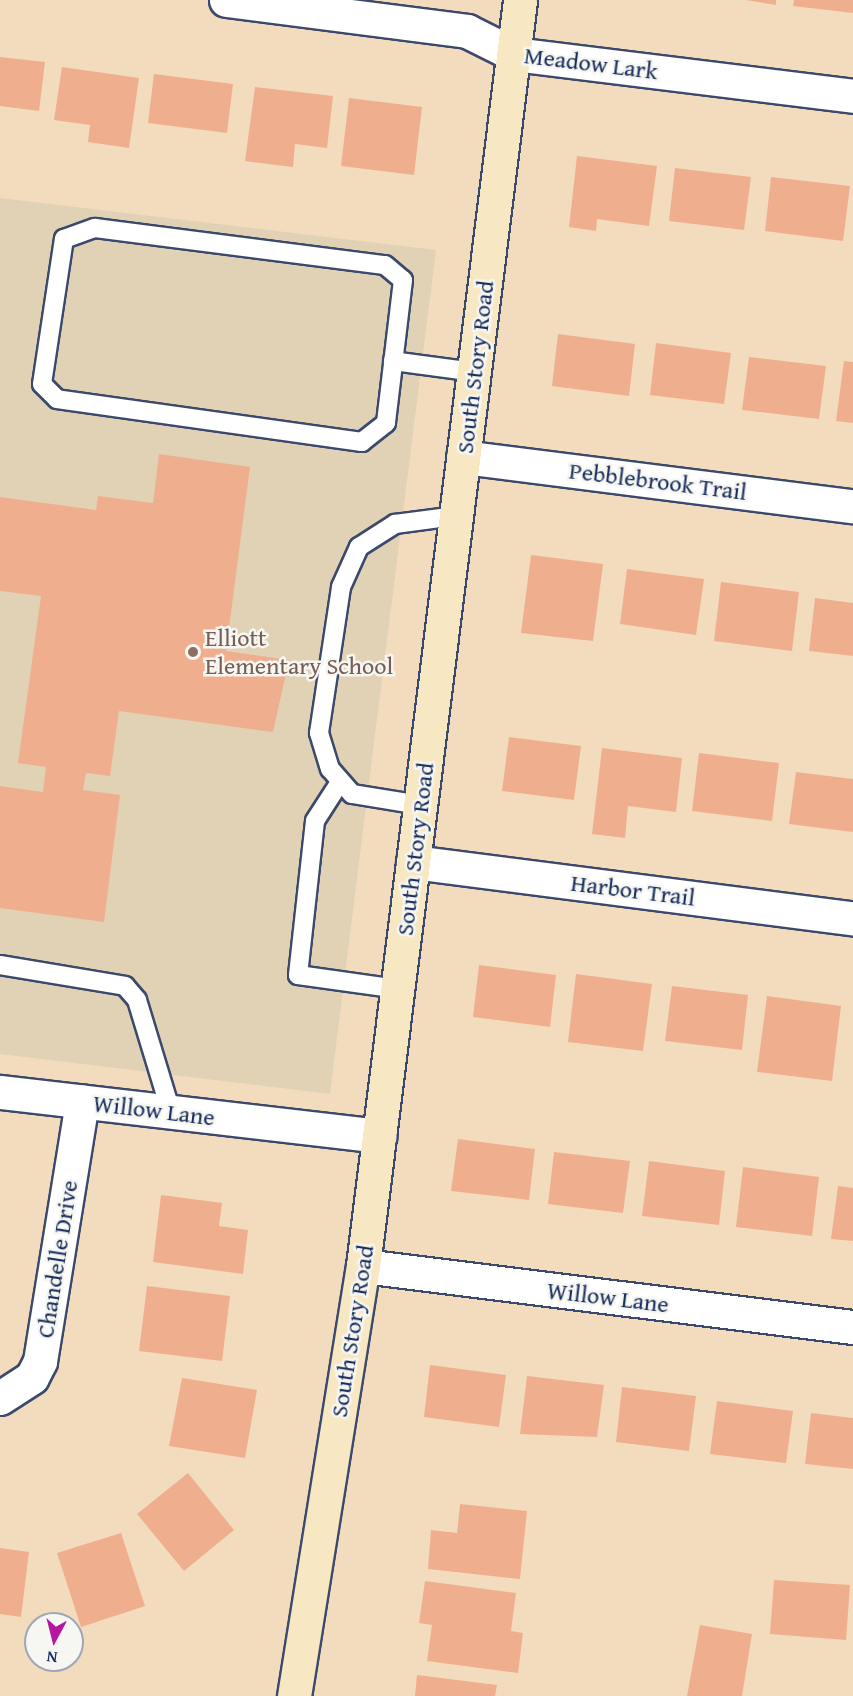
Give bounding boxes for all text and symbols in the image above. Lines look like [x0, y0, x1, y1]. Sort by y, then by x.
street label: Meadow Lark [523, 41, 659, 85]
street label: South Story Road [450, 279, 500, 455]
street label: Pebblebrook Trail [567, 456, 749, 506]
place label: Elliott Elementary School [205, 624, 393, 680]
marker: Elliott Elementary School [186, 645, 200, 659]
street label: South Story Road [390, 761, 440, 937]
street label: Harbor Trail [569, 868, 697, 912]
street label: Willow Lane [91, 1088, 217, 1132]
street label: Chandelle Drive [30, 1178, 84, 1340]
street label: South Story Road [324, 1243, 380, 1419]
street label: Willow Lane [545, 1275, 671, 1319]
north arrow [24, 1612, 84, 1672]
text: N [45, 1645, 59, 1670]

